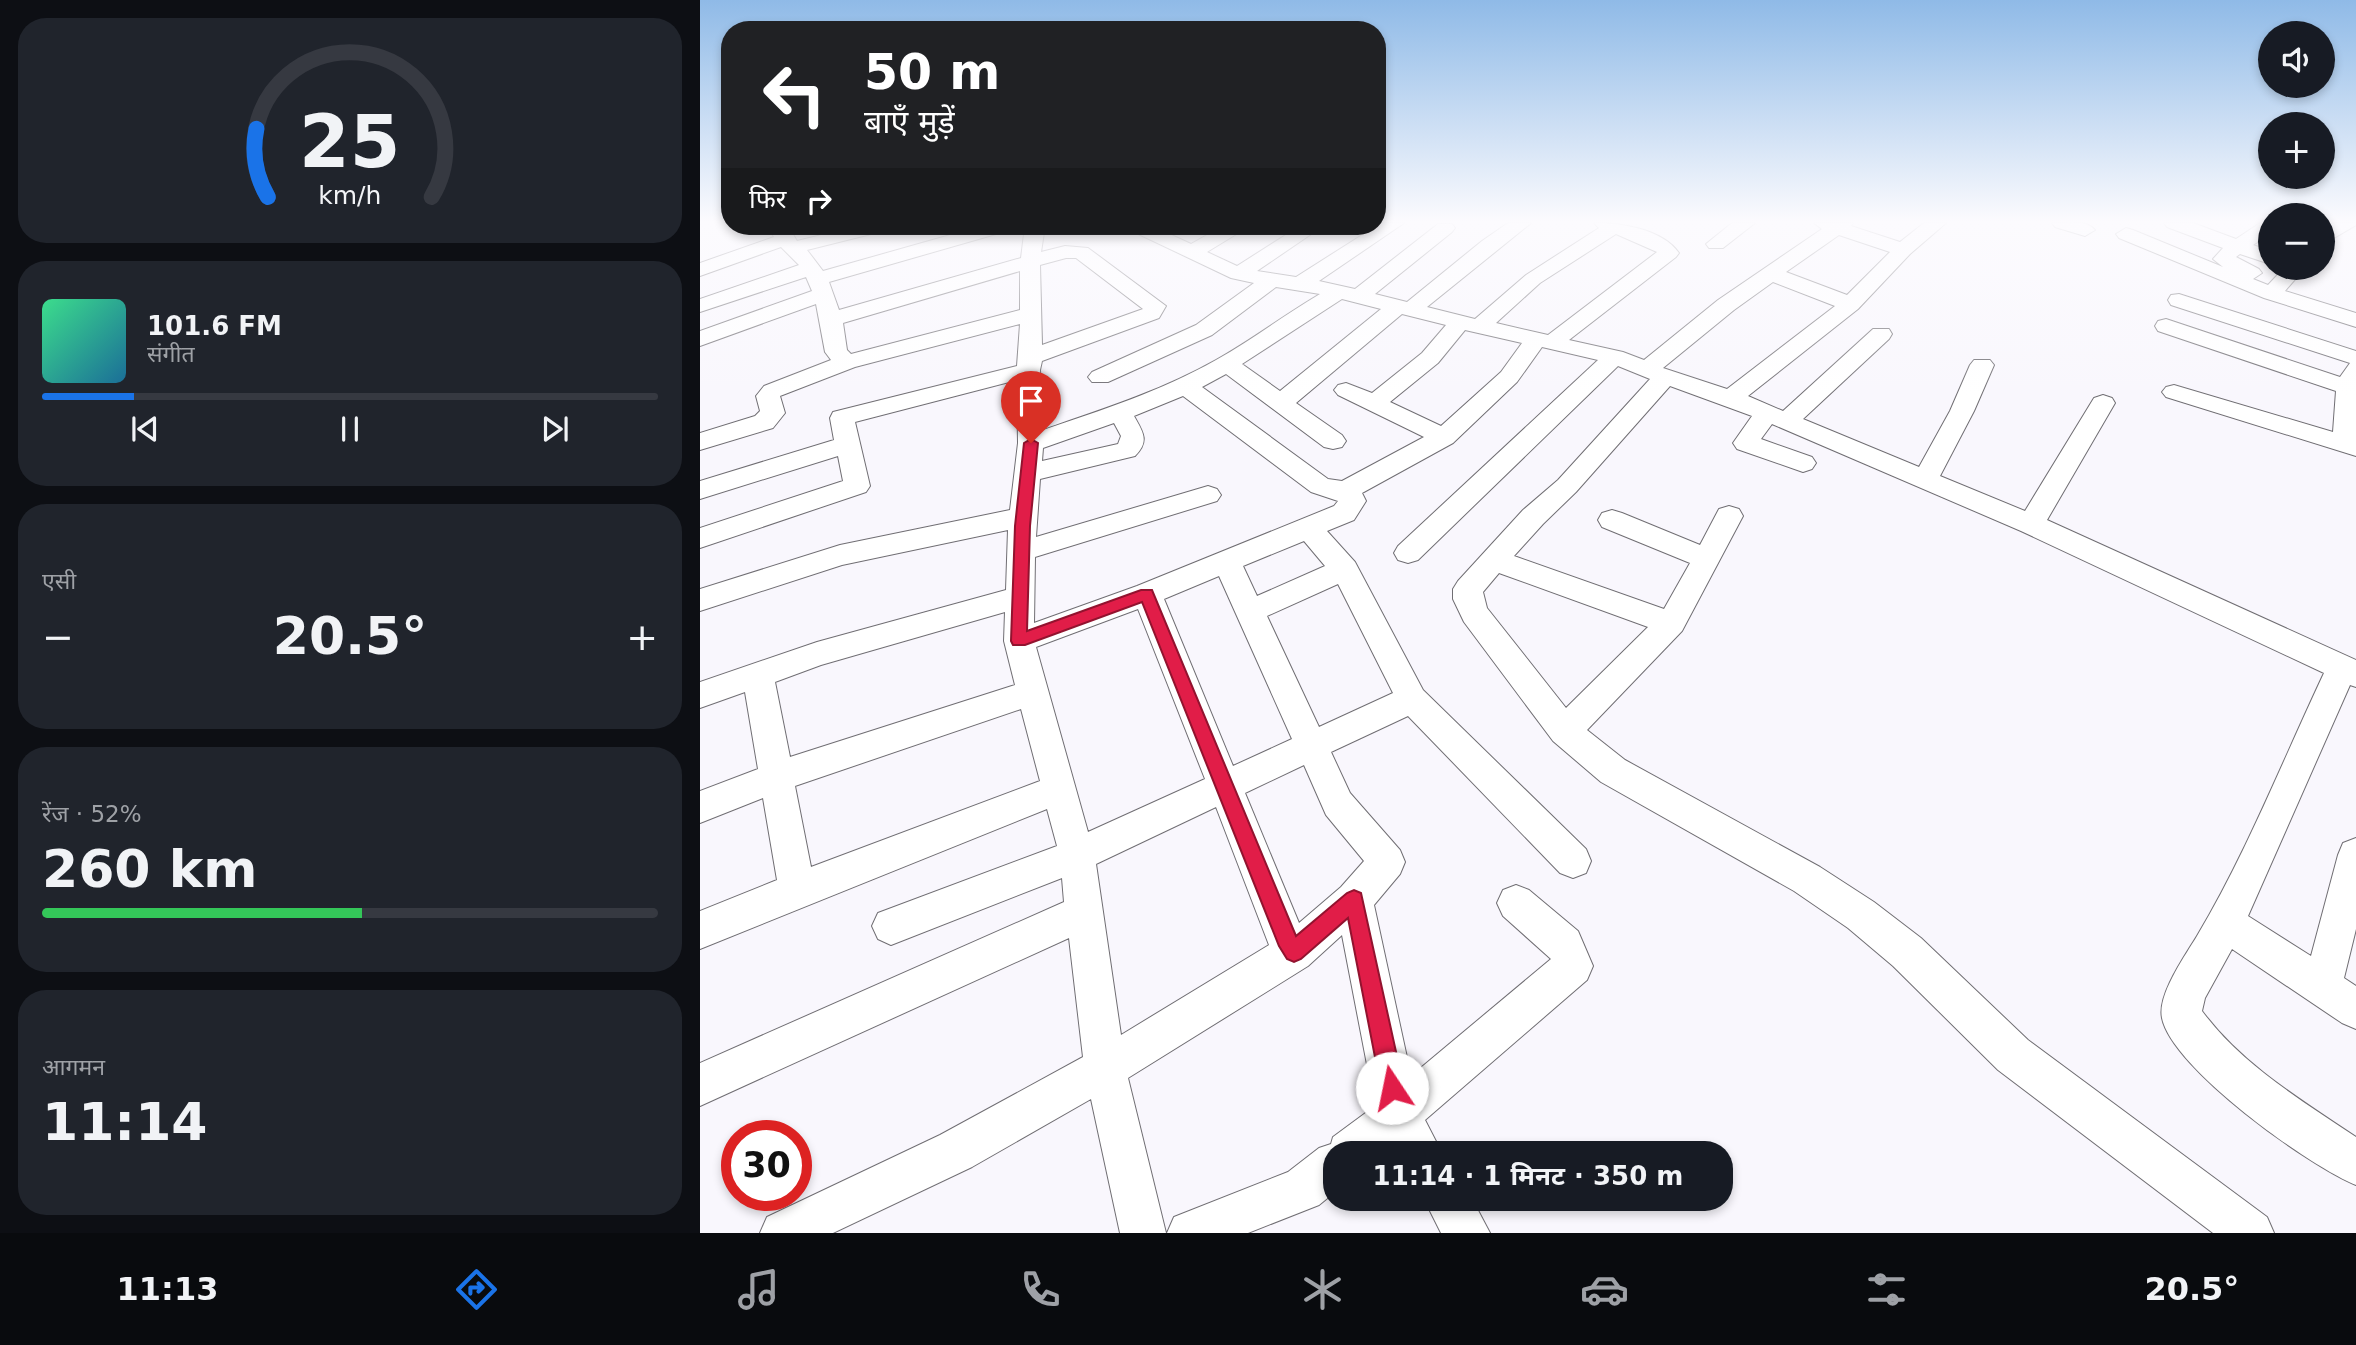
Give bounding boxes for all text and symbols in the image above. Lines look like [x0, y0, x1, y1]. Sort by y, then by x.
map controls [2258, 21, 2335, 280]
button: sound [2258, 21, 2335, 98]
text: 50 m [864, 44, 1000, 101]
icon: left [749, 49, 840, 140]
text: 25 [299, 99, 401, 184]
text: बाएँ मुड़ें [864, 103, 955, 141]
button: + [2258, 112, 2335, 189]
text: km/h [318, 180, 382, 209]
icon: right [800, 182, 838, 220]
text: फिर [749, 184, 786, 214]
button: − [2258, 203, 2335, 280]
text: 101.6 FM [147, 311, 282, 341]
text: संगीत [147, 341, 195, 367]
pin [1001, 371, 1061, 443]
icon: arrive [1012, 382, 1050, 420]
icon: previous [126, 410, 164, 448]
icon: pause [331, 410, 369, 448]
icon: next [536, 410, 574, 448]
text: एसी [42, 568, 76, 594]
text: 20.5° [273, 606, 427, 666]
text: − [42, 615, 74, 659]
text: + [626, 615, 658, 659]
text: रेंज · 52% [42, 801, 142, 827]
text: 260 km [42, 839, 257, 899]
position arrow [1355, 1051, 1429, 1125]
text: आगमन [42, 1054, 105, 1080]
text: 11:14 [42, 1092, 208, 1152]
speed limit sign: 30 [721, 1120, 812, 1211]
text: 11:14 · 1 मिनट · 350 m [1373, 1161, 1683, 1191]
icon: directions [452, 1265, 501, 1314]
icon: music [734, 1265, 783, 1314]
icon: phone [1016, 1265, 1065, 1314]
icon: climate [1298, 1265, 1347, 1314]
icon: car [1580, 1265, 1629, 1314]
icon: filters [1862, 1265, 1911, 1314]
text: 11:13 [117, 1270, 218, 1308]
text: 20.5° [2144, 1270, 2239, 1308]

